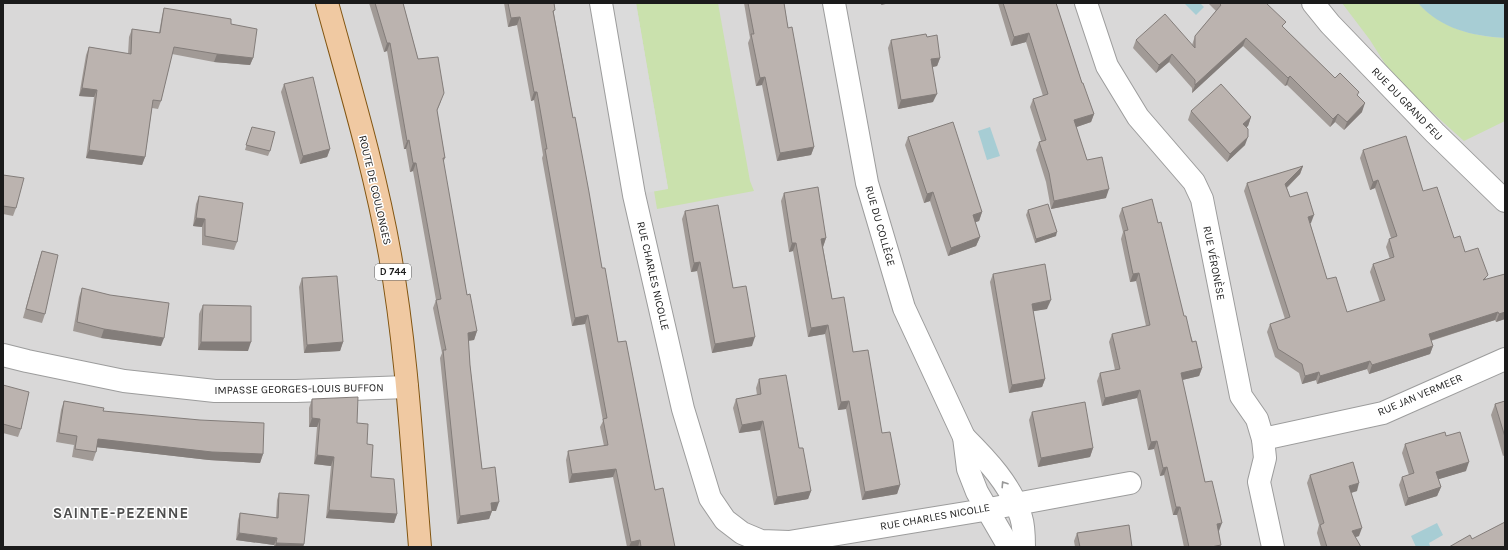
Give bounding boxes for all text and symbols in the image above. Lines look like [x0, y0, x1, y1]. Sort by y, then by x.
street label: RUE DU GRAND FEU [1369, 65, 1445, 143]
street label: ROUTE DE COULONGES [356, 134, 394, 246]
street label: RUE DU COLLÈGE [862, 184, 900, 268]
street label: RUE CHARLES NICOLLE [634, 220, 672, 332]
street label: RUE VÉRONÈSE [1200, 224, 1230, 301]
road number: D 744 [375, 264, 411, 280]
street label: RUE JAN VERMEER [1376, 371, 1465, 419]
street label: IMPASSE GEORGES-LOUIS BUFFON [214, 381, 384, 397]
one-way arrow [1002, 482, 1009, 489]
street label: RUE CHARLES NICOLLE [879, 501, 991, 533]
district label: SAINTE-PEZENNE [53, 504, 189, 522]

